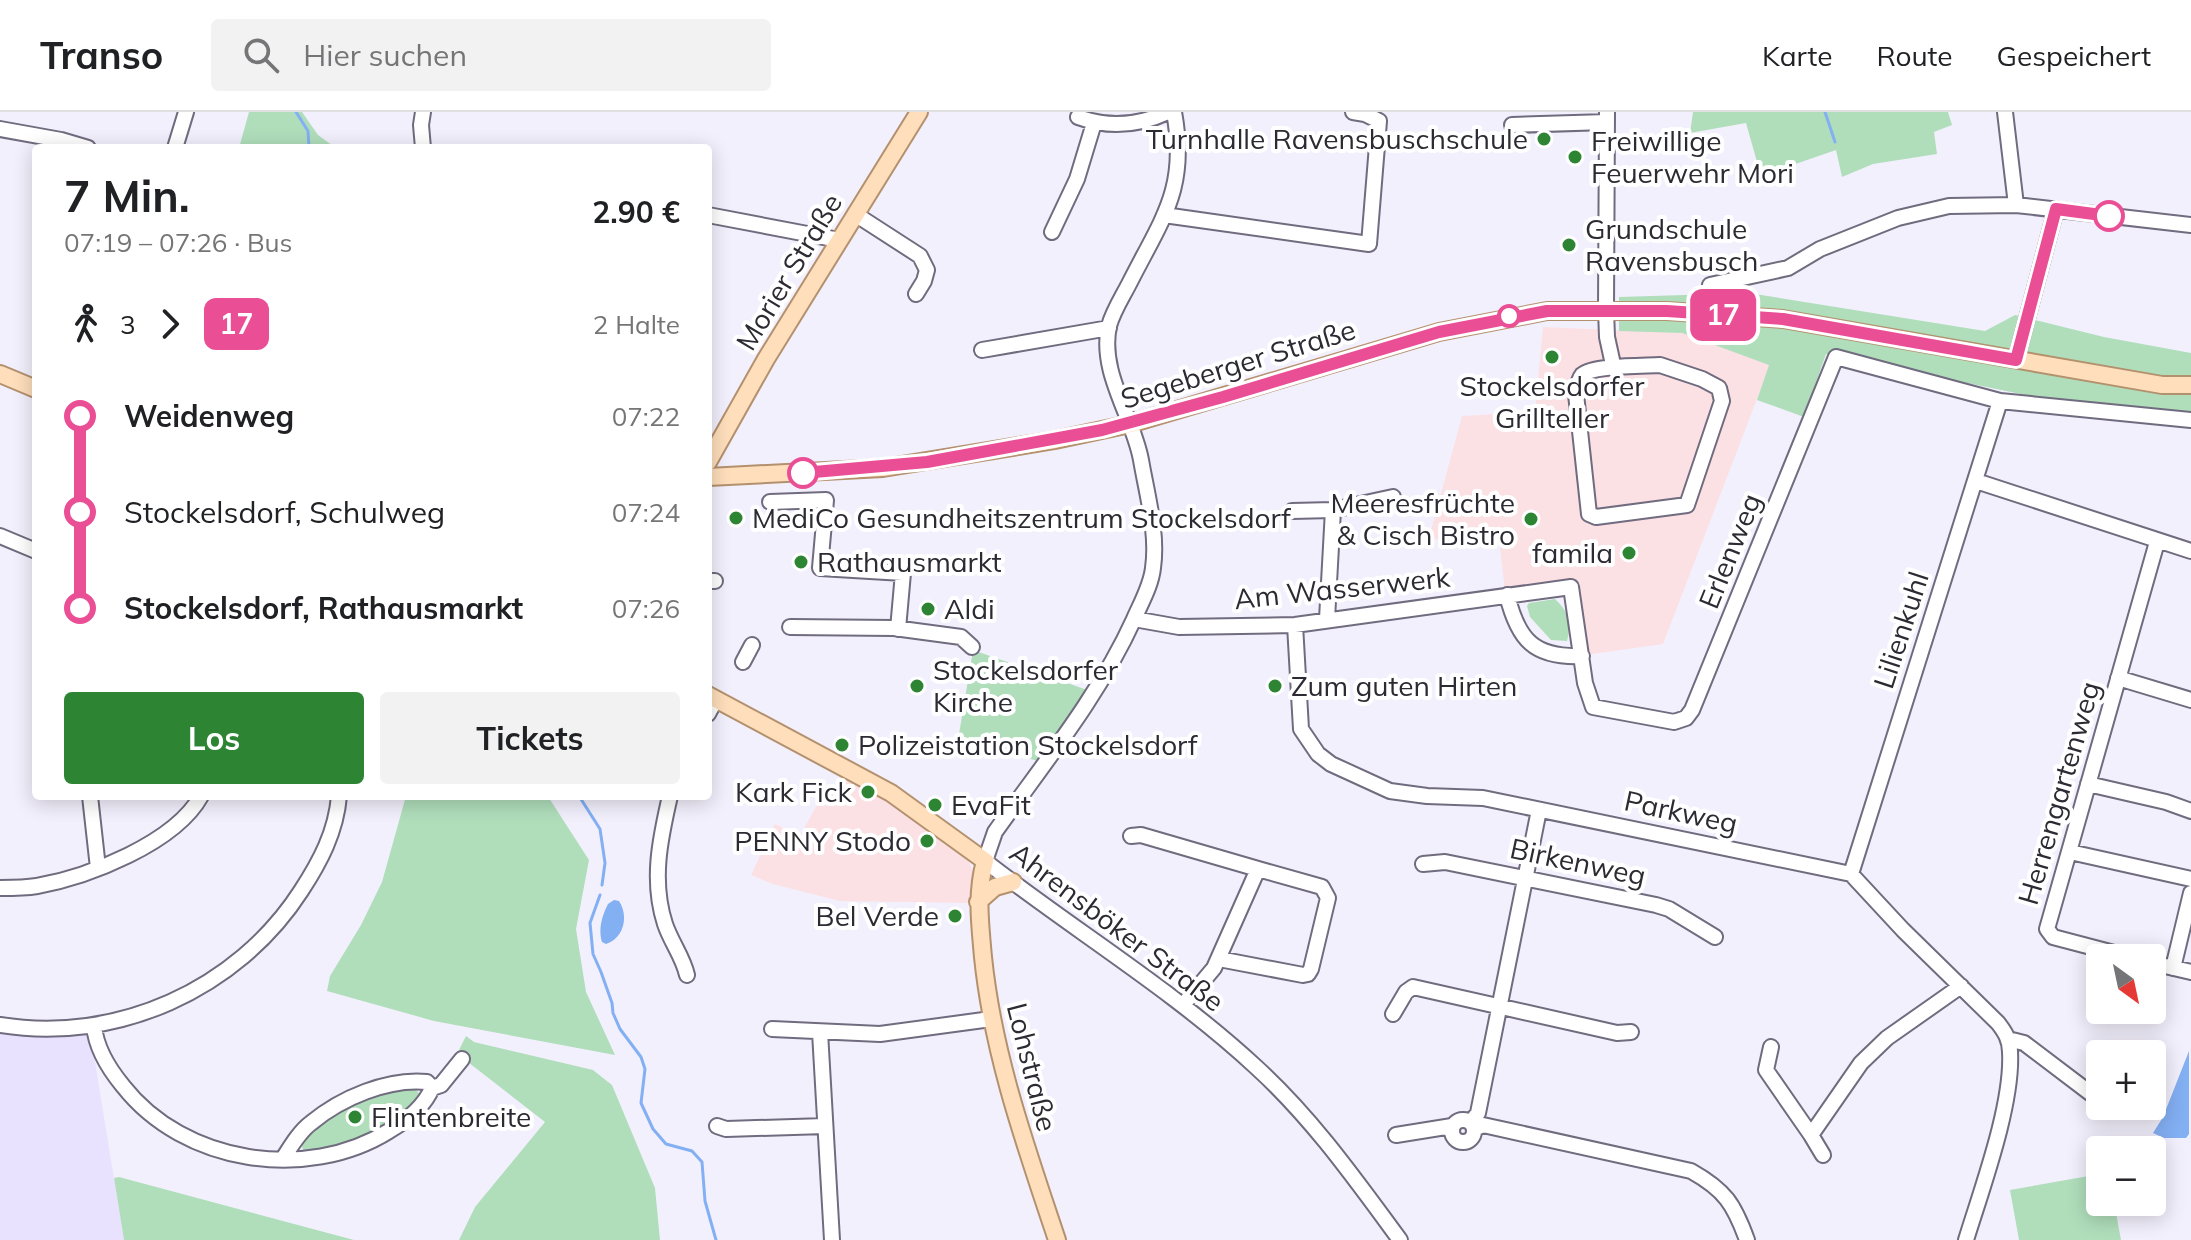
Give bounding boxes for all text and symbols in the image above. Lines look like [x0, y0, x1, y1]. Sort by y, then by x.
search box [211, 19, 771, 91]
text: Transo [40, 31, 163, 79]
icon: search [239, 33, 283, 77]
text: Hier suchen [303, 36, 467, 74]
text: Karte [1762, 38, 1832, 73]
text: Route [1876, 38, 1953, 73]
text: Gespeichert [1997, 38, 2151, 73]
place label: Turnhalle Ravensbuschschule [1146, 121, 1528, 156]
place label: Freiwillige Feuerwehr Mori [1591, 123, 1794, 190]
marker: Turnhalle Ravensbuschschule [1535, 130, 1553, 148]
marker: Freiwillige Feuerwehr Mori [1566, 148, 1584, 166]
text: 7 Min. [64, 168, 190, 223]
street label: Morier Straße [728, 187, 849, 356]
text: 2.90 € [592, 193, 680, 231]
unlabelled marker [2094, 201, 2124, 231]
place label: Grundschule Ravensbusch [1585, 211, 1758, 278]
text: 07:19 – 07:26 · Bus [64, 226, 293, 259]
marker: Grundschule Ravensbusch [1560, 236, 1578, 254]
line badge: 17 [1687, 289, 1759, 341]
text: 17 [1706, 297, 1740, 332]
icon: walk [64, 302, 108, 346]
icon: forward [148, 302, 192, 346]
unlabelled marker [1498, 305, 1520, 327]
text: 17 [220, 306, 253, 341]
text: 3 [120, 308, 136, 341]
text: 2 Halte [593, 308, 680, 341]
street label: Segeberger Straße [1116, 311, 1359, 416]
marker: Stockelsdorfer Grillteller [1543, 348, 1561, 366]
place label: Stockelsdorfer Grillteller [1460, 368, 1645, 435]
text: Weidenweg [124, 397, 294, 435]
text: 07:22 [612, 400, 680, 433]
unlabelled marker [788, 458, 818, 488]
place label: Meeresfrüchte & Cisch Bistro [1330, 485, 1515, 552]
street label: Erlenweg [1691, 488, 1768, 613]
text: Stockelsdorf, Schulweg [124, 493, 445, 531]
text: 07:24 [612, 496, 680, 529]
place label: MediCo Gesundheitszentrum Stockelsdorf [752, 500, 1291, 535]
marker: MediCo Gesundheitszentrum Stockelsdorf [727, 509, 745, 527]
marker: Meeresfrüchte & Cisch Bistro [1522, 510, 1540, 528]
place label: famila [1532, 535, 1613, 570]
place label: Rathausmarkt [817, 544, 1002, 579]
marker: famila [1620, 544, 1638, 562]
marker: Rathausmarkt [792, 553, 810, 571]
street label: Am Wasserwerk [1232, 559, 1452, 616]
street label: Lilienkuhl [1865, 567, 1936, 693]
text: Stockelsdorf, Rathausmarkt [124, 589, 523, 627]
place label: Aldi [944, 591, 995, 626]
text: 07:26 [612, 592, 680, 625]
marker: Aldi [919, 600, 937, 618]
place label: Stockelsdorfer Kirche [933, 652, 1119, 719]
place label: Zum guten Hirten [1291, 668, 1517, 703]
marker: Stockelsdorfer Kirche [908, 677, 926, 695]
marker: Zum guten Hirten [1266, 677, 1284, 695]
street label: Herrengartenweg [2010, 677, 2107, 908]
button: Los [64, 692, 364, 784]
button: Tickets [380, 692, 680, 784]
place label: Polizeistation Stockelsdorf [858, 727, 1198, 762]
marker: Polizeistation Stockelsdorf [833, 736, 851, 754]
place label: Kark Fick [735, 774, 853, 809]
street label: Parkweg [1621, 782, 1741, 841]
marker: Kark Fick [859, 783, 877, 801]
place label: EvaFit [951, 787, 1031, 822]
marker: EvaFit [926, 796, 944, 814]
place label: PENNY Stodo [734, 823, 911, 858]
street label: Birkenweg [1507, 830, 1649, 893]
marker: PENNY Stodo [918, 832, 936, 850]
street label: Ahrensböker Straße [1003, 835, 1231, 1019]
place label: Bel Verde [816, 898, 939, 933]
marker: Bel Verde [946, 907, 964, 925]
north arrow [2086, 944, 2166, 1024]
map controls [2086, 944, 2166, 1216]
street label: Lohstraße [1000, 999, 1065, 1135]
button: + [2086, 1040, 2166, 1120]
place label: Flintenbreite [371, 1099, 531, 1134]
marker: Flintenbreite [346, 1108, 364, 1126]
button: − [2086, 1136, 2166, 1216]

